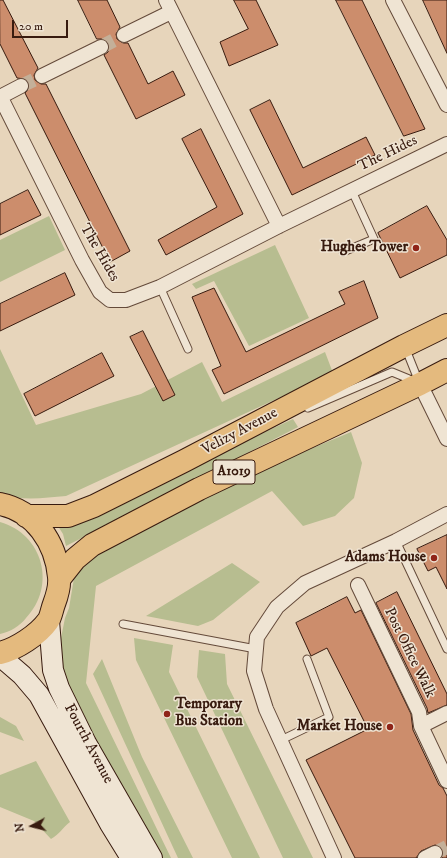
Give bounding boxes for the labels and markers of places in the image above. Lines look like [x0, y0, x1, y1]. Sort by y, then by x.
place label: Hughes Tower [320, 239, 408, 257]
marker: Hughes Tower [411, 243, 421, 253]
place label: Adams House [345, 549, 426, 567]
marker: Adams House [429, 553, 439, 563]
place label: Temporary Bus Station [175, 696, 243, 731]
marker: Temporary Bus Station [162, 709, 172, 719]
place label: Market House [297, 718, 382, 736]
marker: Market House [385, 722, 395, 732]

